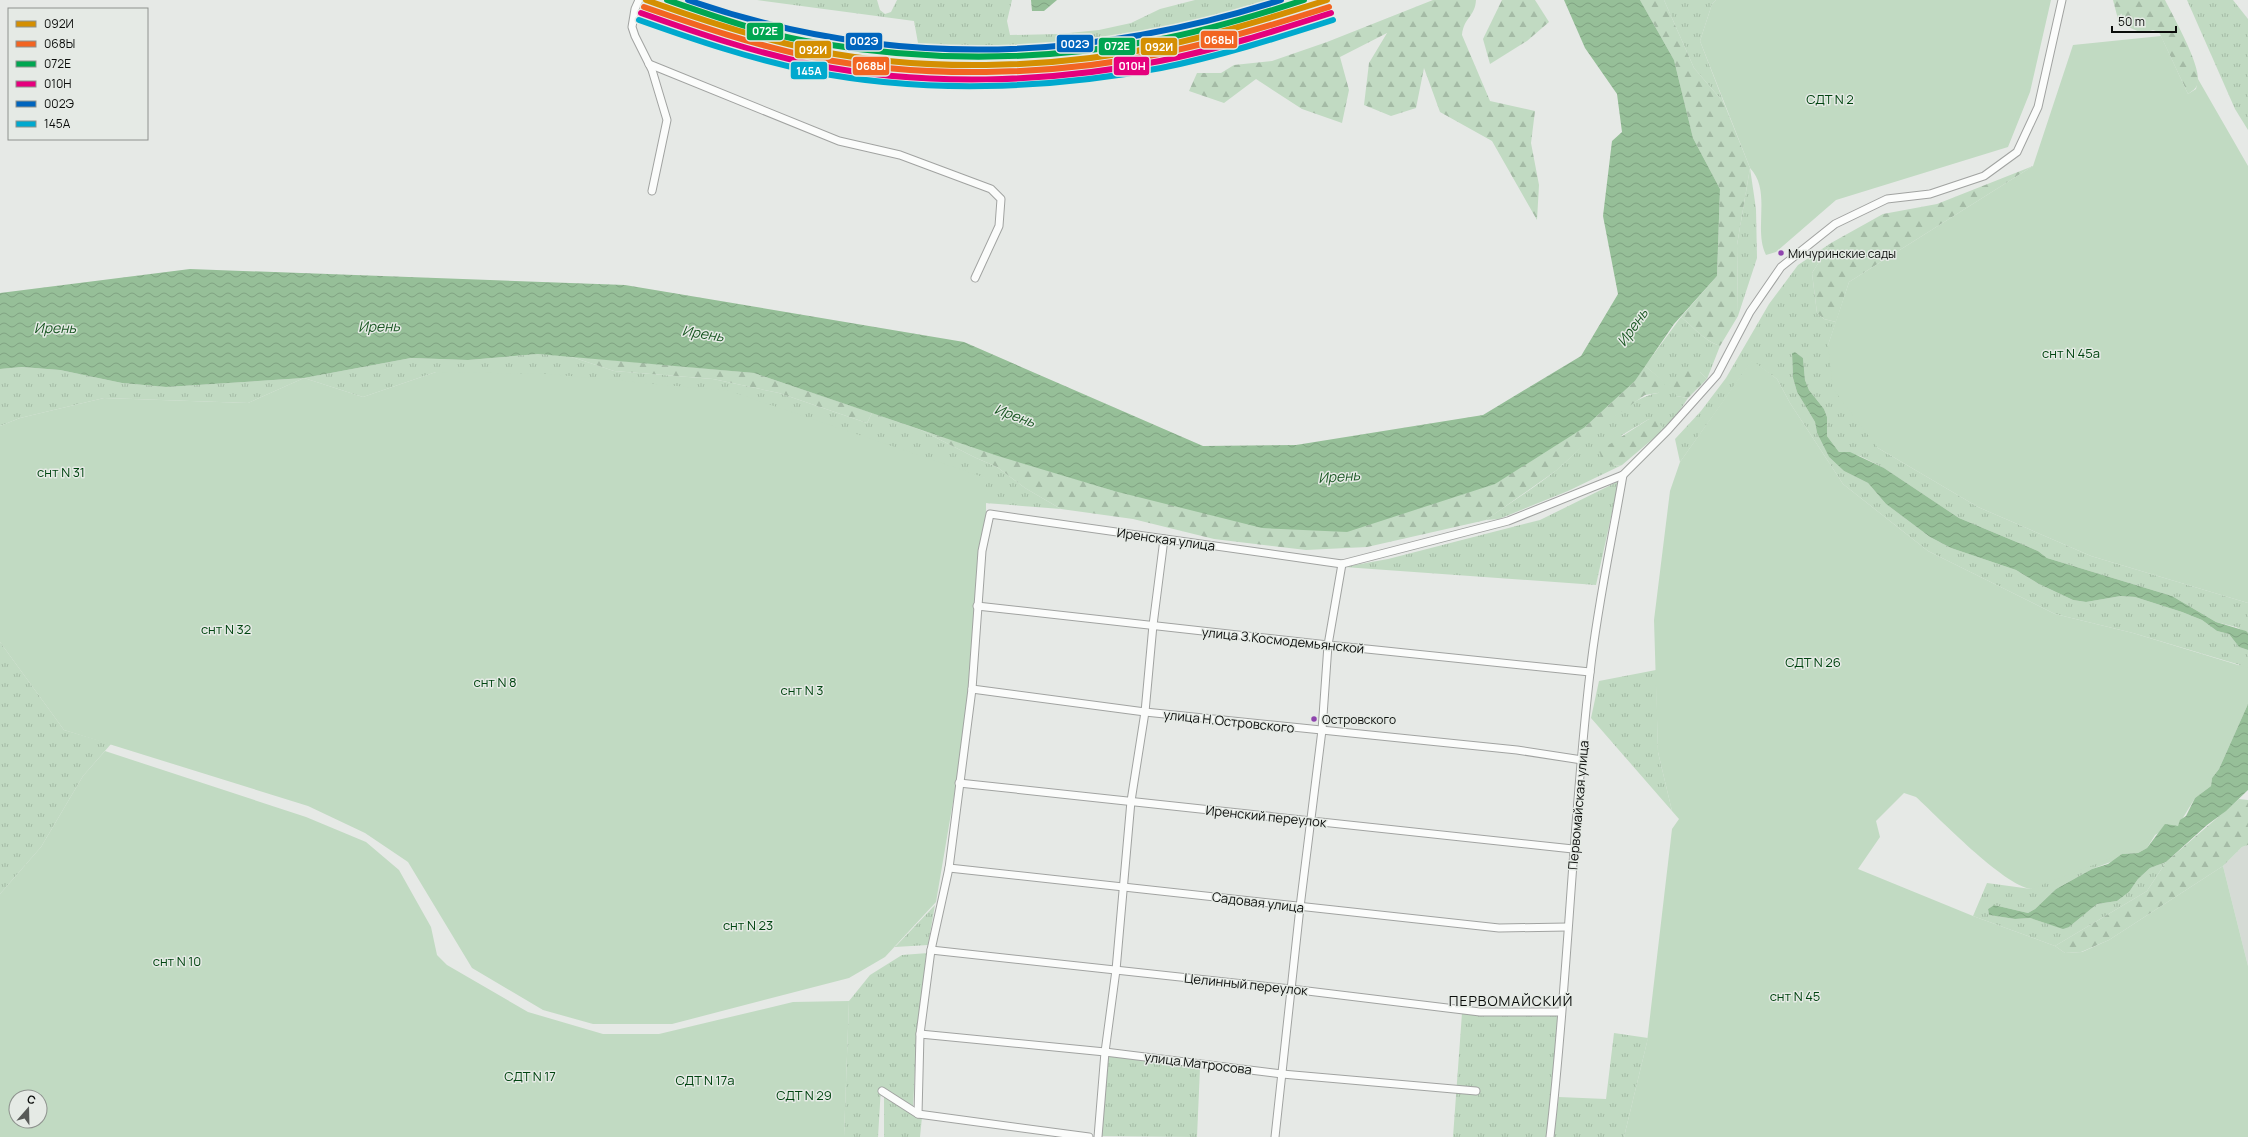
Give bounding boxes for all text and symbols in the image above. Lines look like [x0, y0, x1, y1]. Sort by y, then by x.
legend [8, 8, 148, 140]
scale bar [2112, 8, 2176, 34]
text: 50 m [2118, 13, 2145, 30]
text: 092И [44, 15, 74, 32]
line badge: 072Е [746, 22, 784, 41]
text: 072Е [752, 23, 778, 38]
line badge: 068Ы [1200, 30, 1238, 49]
line badge: 002Э [845, 32, 883, 51]
text: 068Ы [1204, 32, 1234, 47]
text: 002Э [850, 33, 879, 48]
line badge: 002Э [1056, 34, 1094, 53]
text: 068Ы [44, 35, 75, 52]
text: 002Э [1061, 36, 1090, 51]
line badge: 072Е [1098, 37, 1136, 56]
line badge: 092И [1140, 37, 1178, 56]
text: 072Е [1104, 38, 1130, 53]
text: 092И [1145, 39, 1173, 54]
line badge: 092И [794, 40, 832, 59]
text: 092И [799, 42, 827, 57]
text: 072Е [44, 55, 71, 72]
line badge: 068Ы [852, 56, 890, 76]
line badge: 010Н [1113, 56, 1150, 76]
text: 068Ы [856, 58, 886, 73]
text: 010Н [1118, 58, 1146, 73]
line badge: 145А [790, 61, 828, 80]
text: 145А [796, 63, 822, 78]
text: 010Н [44, 75, 72, 92]
park label: СДТ N 2 [1806, 90, 1854, 108]
text: 002Э [44, 95, 74, 112]
text: 145А [44, 115, 71, 132]
place label: Мичуринские сады [1788, 245, 1896, 262]
marker: Мичуринские сады [1776, 248, 1786, 258]
water label: Ирень [1612, 304, 1652, 350]
water label: Ирень [358, 316, 401, 336]
water label: Ирень [34, 318, 76, 337]
water label: Ирень [681, 320, 726, 346]
park label: снт N 45а [2042, 344, 2100, 362]
water label: Ирень [992, 399, 1038, 431]
park label: снт N 31 [37, 463, 85, 481]
water label: Ирень [1317, 465, 1361, 487]
street label: Иренская улица [1116, 523, 1216, 555]
park label: снт N 32 [201, 620, 251, 638]
street label: улица З.Космодемьянской [1201, 623, 1365, 657]
park label: СДТ N 26 [1785, 653, 1841, 671]
park label: снт N 8 [473, 673, 517, 691]
park label: снт N 3 [781, 681, 823, 699]
street label: улица Н.Островского [1163, 705, 1296, 737]
place label: Островского [1322, 711, 1396, 728]
marker: Островского [1309, 714, 1319, 724]
street label: Первомайская улица [1563, 740, 1593, 870]
street label: Иренский переулок [1205, 801, 1328, 831]
street label: Садовая улица [1211, 887, 1305, 917]
park label: снт N 23 [723, 916, 773, 934]
park label: снт N 10 [153, 952, 201, 970]
street label: Целинный переулок [1183, 969, 1309, 1000]
park label: снт N 45 [1770, 987, 1820, 1005]
district label: ПЕРВОМАЙСКИЙ [1449, 991, 1573, 1010]
street label: улица Матросова [1143, 1047, 1253, 1079]
park label: СДТ N 17 [504, 1067, 556, 1085]
park label: СДТ N 17а [676, 1071, 734, 1089]
park label: СДТ N 29 [776, 1086, 832, 1104]
north arrow [8, 1089, 48, 1129]
text: С [25, 1091, 38, 1108]

